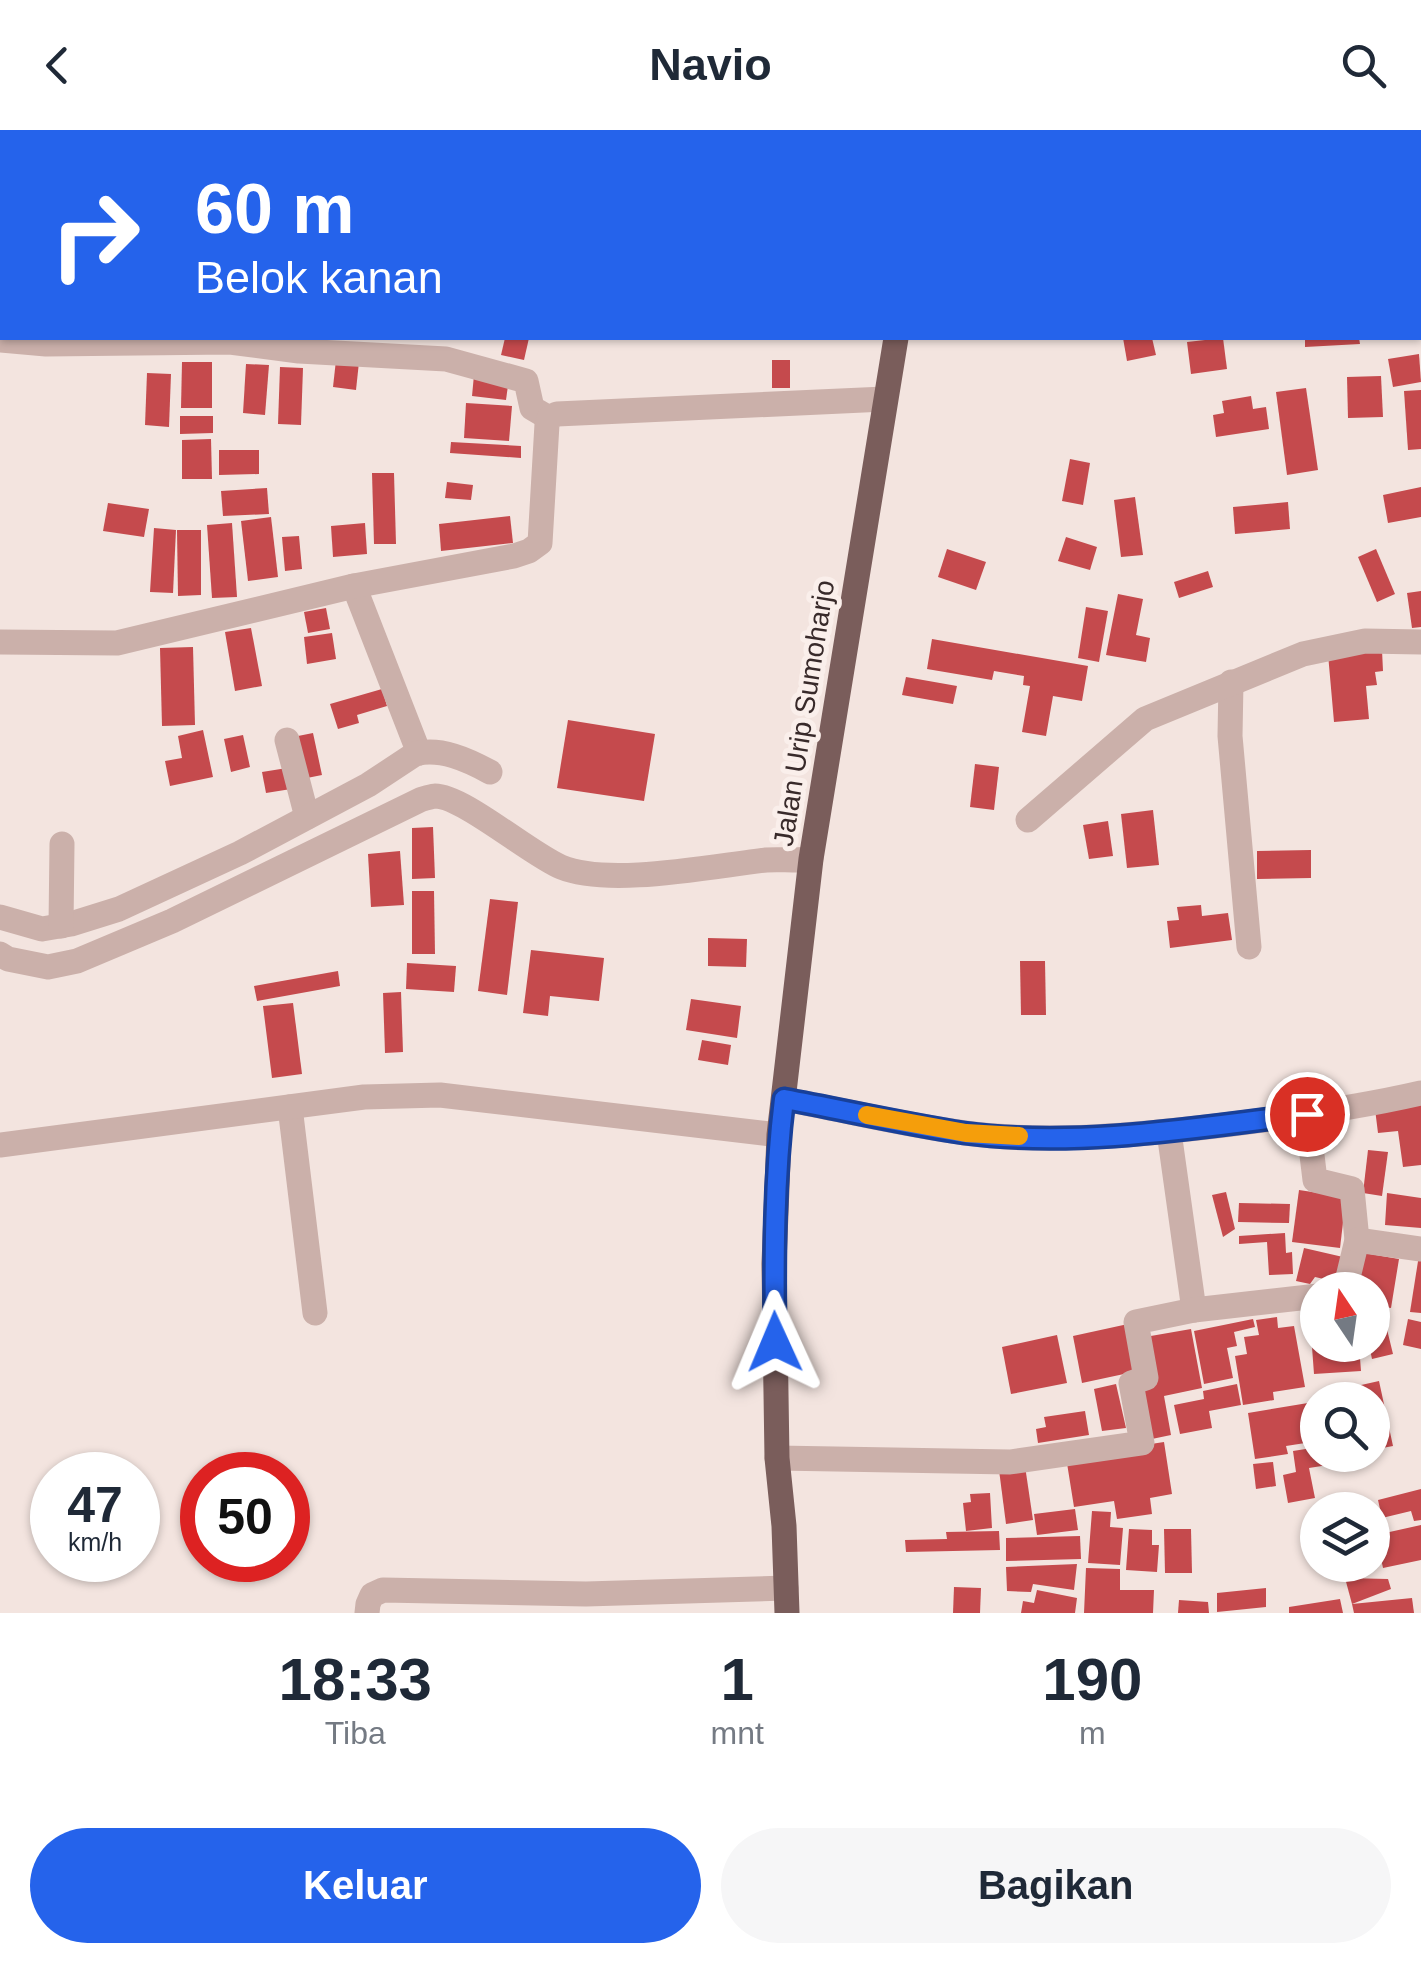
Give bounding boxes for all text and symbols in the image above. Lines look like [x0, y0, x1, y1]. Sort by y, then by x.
icon: back [30, 38, 85, 93]
icon: search [1336, 38, 1391, 93]
text: Navio [649, 39, 772, 90]
icon: right [30, 170, 160, 300]
text: 60 m [195, 170, 355, 248]
text: Belok kanan [195, 252, 443, 303]
street label: Jalan Urip Sumoharjo [768, 578, 840, 848]
pin [1265, 1072, 1350, 1157]
icon: arrive [1280, 1087, 1335, 1142]
north arrow [1300, 1272, 1390, 1362]
map controls [1300, 1272, 1390, 1582]
position arrow [723, 1290, 827, 1394]
button: search [1300, 1382, 1390, 1472]
speed limit sign: 50 [180, 1452, 310, 1582]
text: 47 [67, 1477, 123, 1533]
button: layers [1300, 1492, 1390, 1582]
text: km/h [68, 1528, 122, 1556]
text: 18:33 [279, 1646, 432, 1713]
text: 1 [720, 1646, 754, 1713]
text: 190 [1042, 1646, 1142, 1713]
text: Tiba [325, 1715, 386, 1751]
text: mnt [711, 1715, 764, 1751]
text: m [1079, 1715, 1106, 1751]
button: Keluar [30, 1828, 701, 1943]
button: Bagikan [721, 1828, 1391, 1943]

